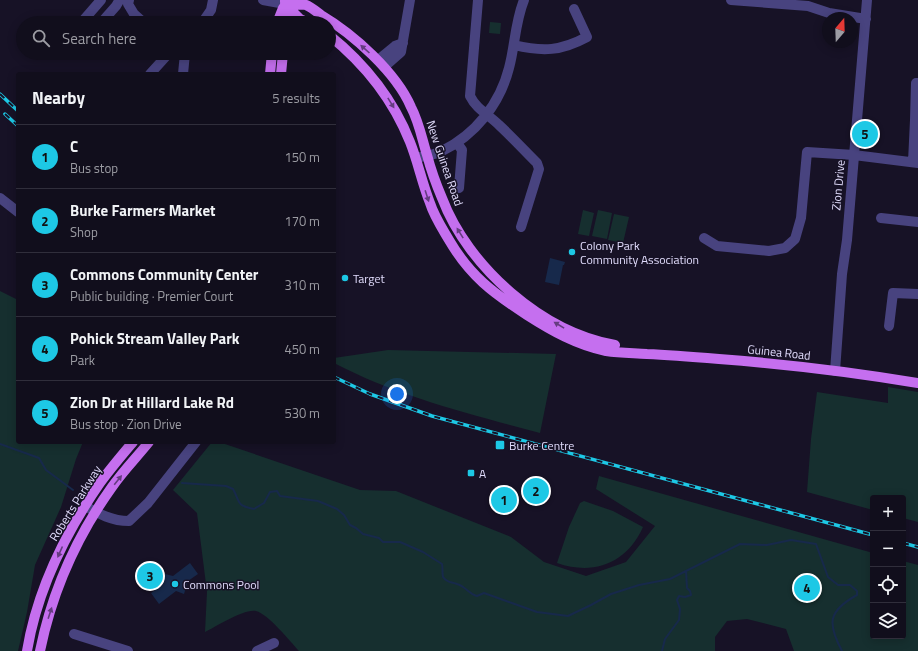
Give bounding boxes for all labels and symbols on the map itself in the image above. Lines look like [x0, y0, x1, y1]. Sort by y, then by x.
north arrow [822, 12, 858, 48]
one-way arrow [360, 45, 371, 54]
one-way arrow [387, 98, 395, 108]
street label: New Guinea Road [421, 118, 469, 208]
pin: 5 [852, 119, 878, 149]
street label: Zion Drive [826, 159, 850, 211]
one-way arrow [424, 190, 430, 202]
one-way arrow [456, 227, 463, 239]
place label: Colony Park Community Association [580, 236, 699, 269]
marker: Colony Park Community Association [567, 247, 577, 257]
place label: Target [353, 269, 386, 288]
marker: Target [340, 273, 350, 283]
one-way arrow [553, 321, 565, 328]
street label: Guinea Road [746, 339, 812, 365]
your location [387, 384, 407, 404]
place label: Burke Centre [509, 436, 574, 455]
marker: Burke Centre [494, 439, 506, 451]
street label: Roberts Parkway [44, 461, 106, 545]
place label: A [479, 464, 486, 483]
marker: A [466, 468, 476, 478]
one-way arrow [114, 475, 122, 485]
pin: 2 [523, 476, 549, 506]
pin: 1 [491, 485, 517, 515]
one-way arrow [57, 546, 63, 558]
pin: 3 [137, 561, 163, 591]
pin: 4 [794, 573, 820, 603]
place label: Commons Pool [183, 575, 259, 594]
marker: Commons Pool [170, 579, 180, 589]
one-way arrow [47, 607, 53, 619]

